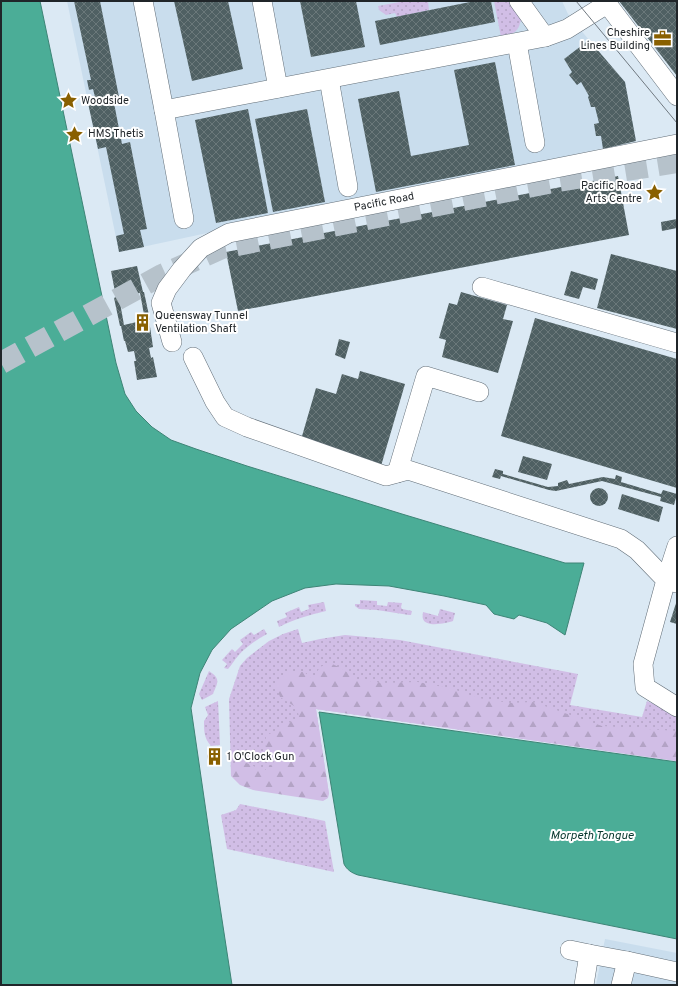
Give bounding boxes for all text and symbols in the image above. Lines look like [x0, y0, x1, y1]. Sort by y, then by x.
place label: Cheshire Lines Building [581, 26, 650, 53]
office icon: Cheshire Lines Building [653, 29, 673, 49]
place icon: Woodside [58, 91, 78, 111]
place label: Woodside [81, 94, 129, 108]
place icon: HMS Thetis [65, 124, 85, 144]
place label: HMS Thetis [88, 127, 144, 141]
place label: Pacific Road Arts Centre [581, 179, 642, 206]
place icon: Pacific Road Arts Centre [645, 182, 665, 202]
street label: Pacific Road [353, 189, 415, 215]
place label: Queensway Tunnel Ventilation Shaft [155, 309, 248, 336]
building icon: Queensway Tunnel Ventilation Shaft [132, 312, 152, 332]
building icon: 1 O'Clock Gun [204, 747, 224, 767]
place label: 1 O'Clock Gun [227, 750, 294, 764]
water label: Morpeth Tongue [550, 828, 634, 844]

